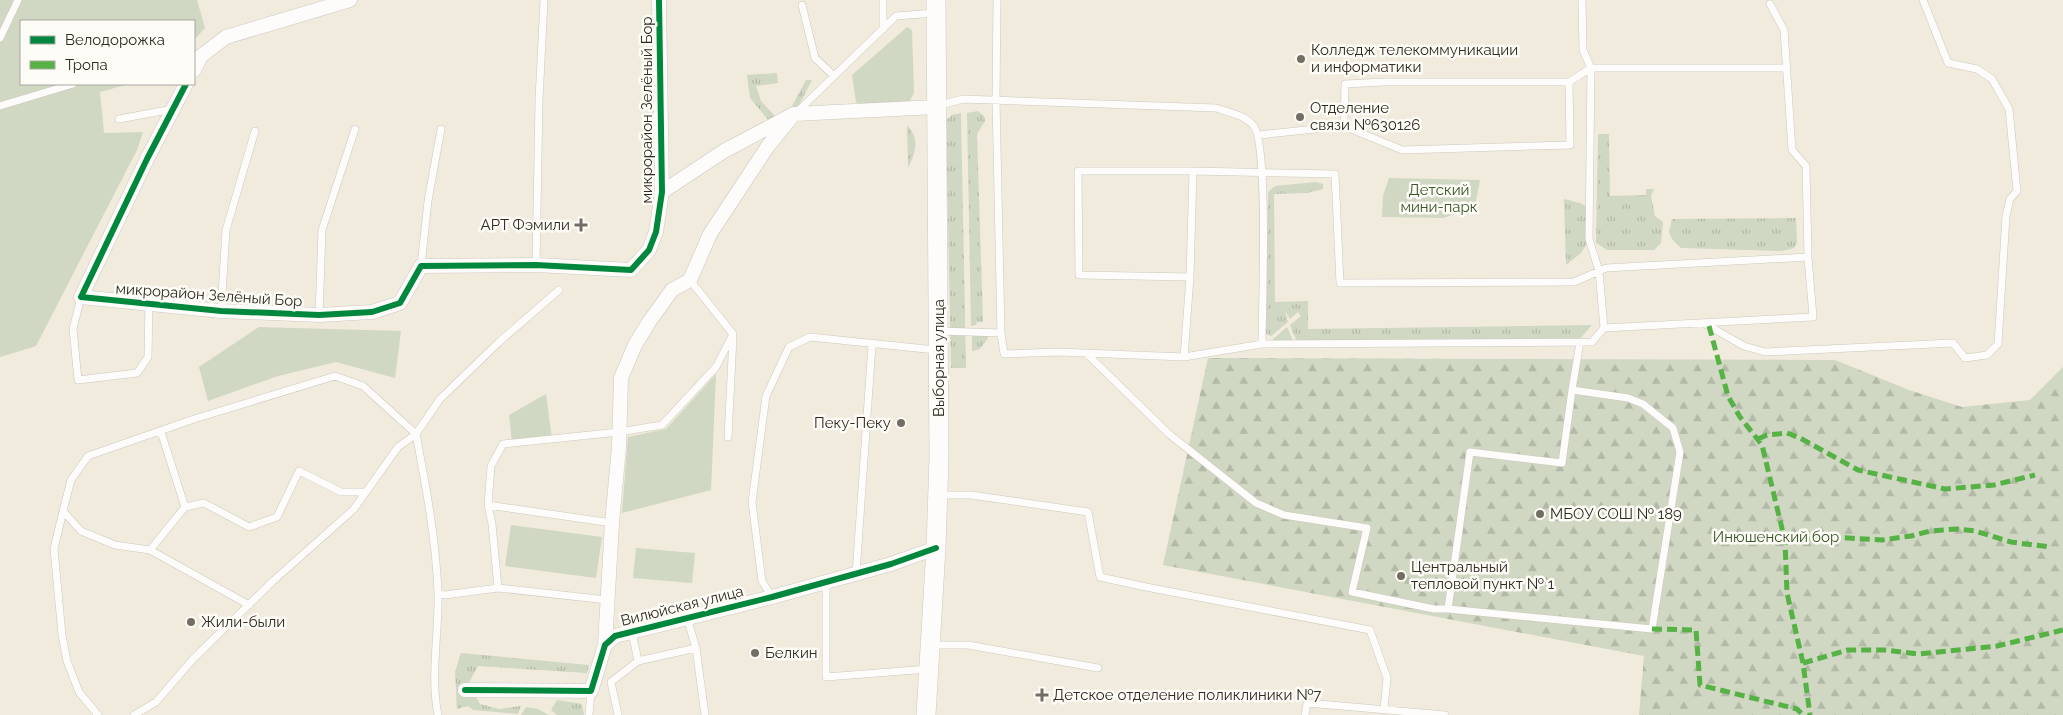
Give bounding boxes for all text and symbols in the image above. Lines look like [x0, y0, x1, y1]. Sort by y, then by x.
street label: микрорайон Зелёный Бор [638, 16, 656, 204]
legend [20, 20, 195, 85]
text: Велодорожка [65, 31, 165, 49]
place label: Колледж телекоммуникации и информатики [1311, 41, 1518, 76]
marker: Колледж телекоммуникации и информатики [1295, 53, 1307, 65]
text: Тропа [65, 56, 108, 74]
place label: Отделение связи №630126 [1310, 99, 1420, 134]
marker: Отделение связи №630126 [1294, 111, 1306, 123]
park label: Детский мини-парк [1400, 181, 1478, 216]
place label: АРТ Фэмили [481, 216, 570, 234]
marker: АРТ Фэмили [574, 218, 588, 232]
street label: микрорайон Зелёный Бор [115, 279, 303, 311]
street label: Выборная улица [930, 299, 948, 417]
place label: Пеку-Пеку [814, 414, 891, 432]
marker: Пеку-Пеку [895, 417, 907, 429]
place label: МБОУ СОШ № 189 [1550, 505, 1682, 523]
marker: МБОУ СОШ № 189 [1534, 508, 1546, 520]
park label: Инюшенский бор [1713, 528, 1839, 546]
place label: Центральный тепловой пункт № 1 [1411, 558, 1555, 593]
marker: Центральный тепловой пункт № 1 [1395, 570, 1407, 582]
street label: Вилюйская улица [619, 582, 745, 630]
place label: Жили-были [201, 613, 285, 631]
marker: Жили-были [185, 616, 197, 628]
place label: Белкин [765, 644, 818, 662]
marker: Белкин [749, 647, 761, 659]
place label: Детское отделение поликлиники №7 [1053, 686, 1321, 704]
marker: Детское отделение поликлиники №7 [1035, 688, 1049, 702]

